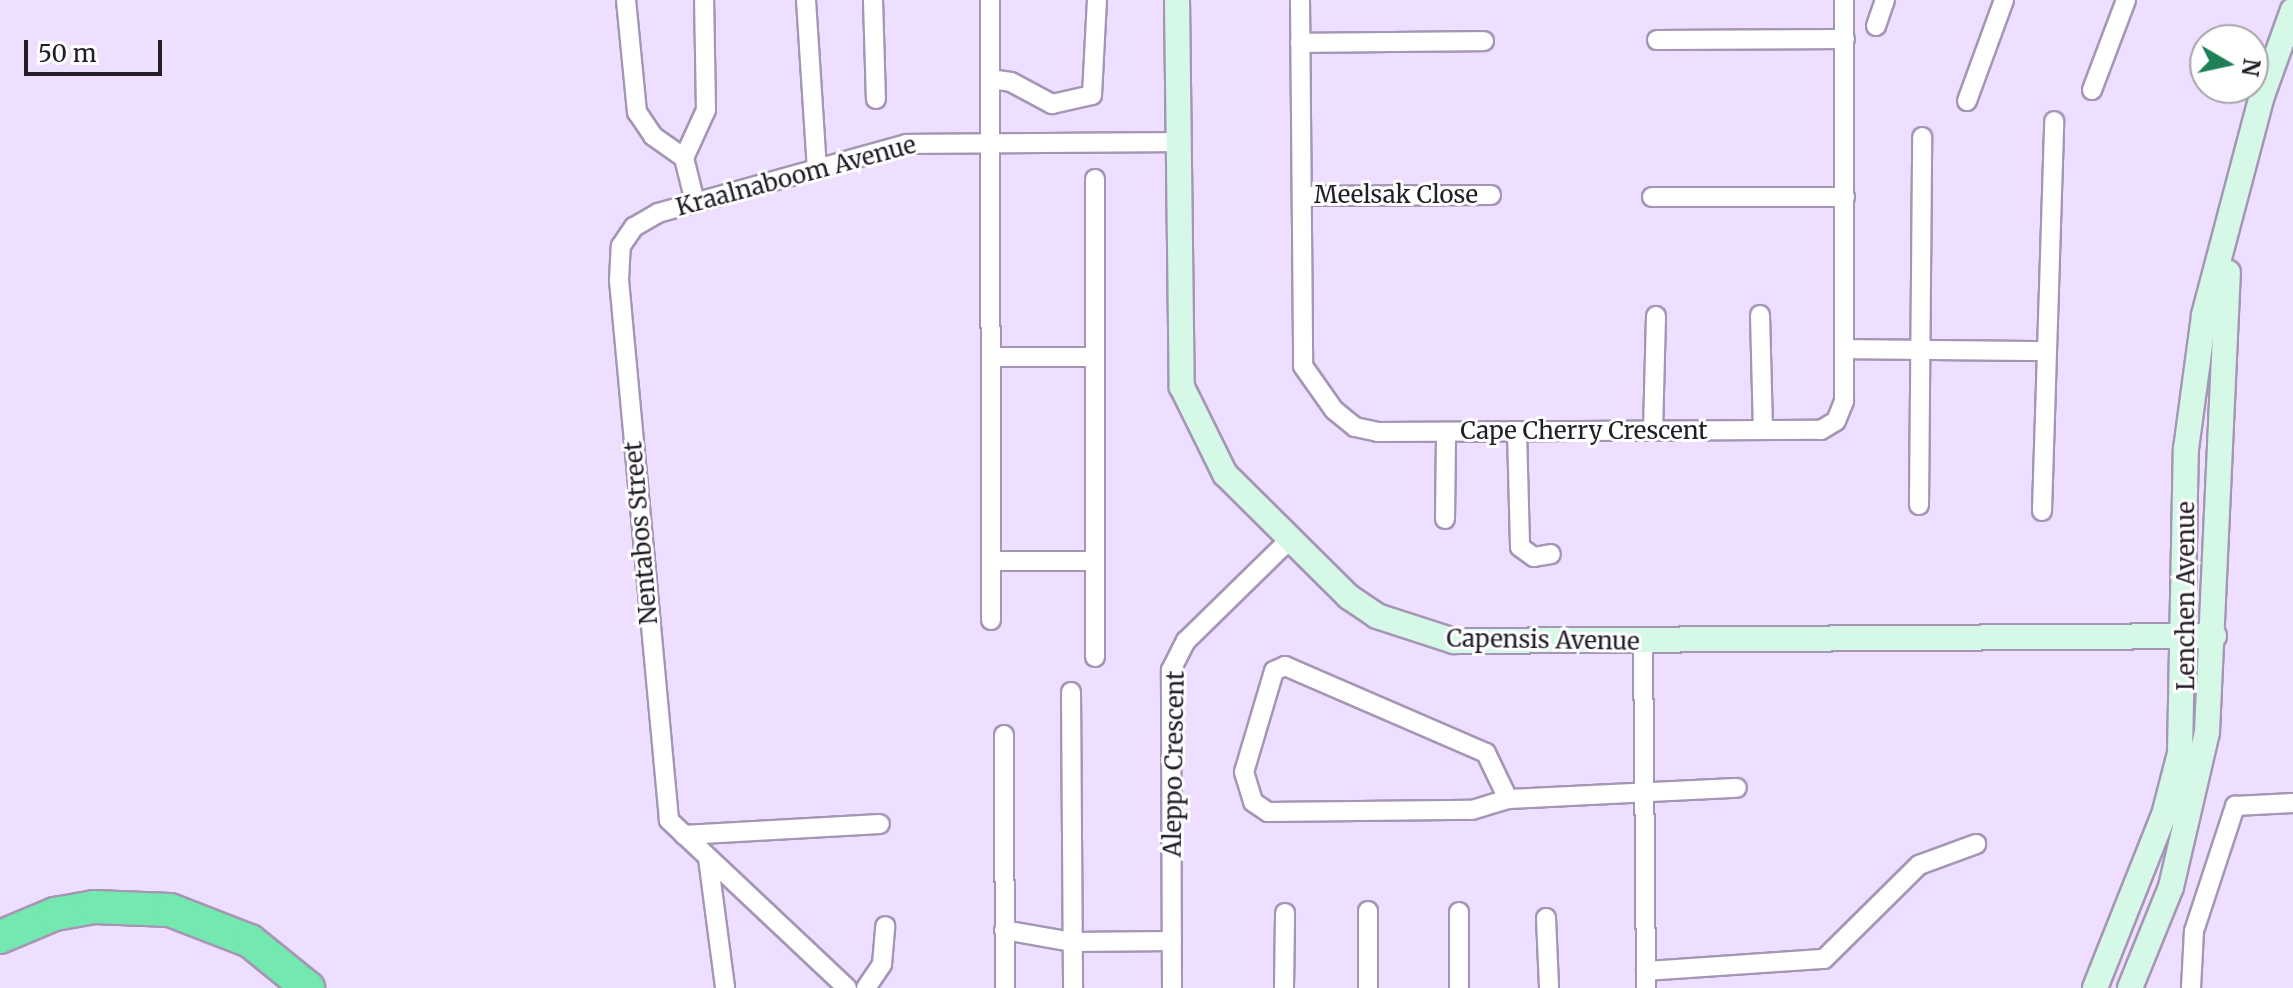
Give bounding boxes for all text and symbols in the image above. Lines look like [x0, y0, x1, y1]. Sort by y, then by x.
scale bar [28, 24, 166, 74]
north arrow [2189, 24, 2269, 104]
text: 50 m [38, 38, 97, 69]
text: N [2236, 57, 2266, 78]
street label: Kraalnaboom Avenue [673, 130, 919, 222]
street label: Meelsak Close [1314, 181, 1478, 209]
street label: Cape Cherry Crescent [1460, 417, 1708, 445]
street label: Nentabos Street [619, 440, 663, 626]
street label: Lenchen Avenue [2172, 501, 2200, 691]
street label: Capensis Avenue [1446, 624, 1640, 656]
street label: Aleppo Crescent [1158, 671, 1190, 857]

